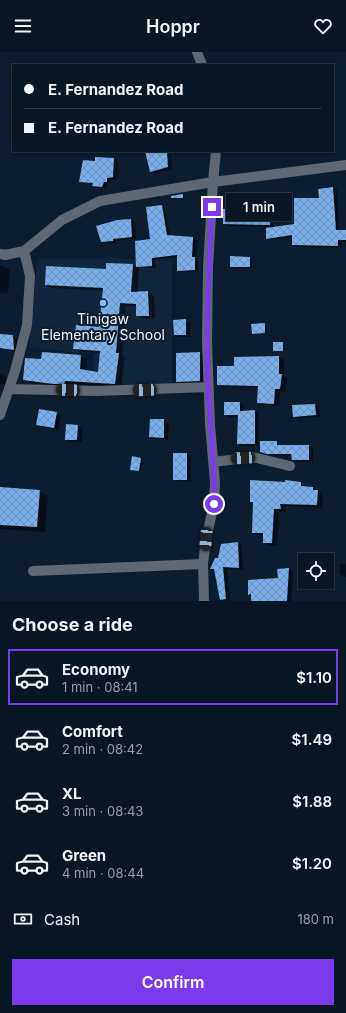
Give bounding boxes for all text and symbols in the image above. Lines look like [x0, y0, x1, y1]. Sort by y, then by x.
icon: menu [12, 15, 34, 37]
icon: heart [312, 15, 334, 37]
text: Hoppr [146, 16, 200, 37]
text: E. Fernandez Road [48, 80, 184, 99]
text: E. Fernandez Road [48, 118, 184, 137]
callout: 1 min [226, 193, 292, 221]
route end [203, 198, 221, 216]
text: 1 min [243, 199, 275, 215]
marker: Tinigaw Elementary School [98, 298, 108, 308]
place label: Tinigaw Elementary School [41, 310, 165, 343]
car [56, 384, 80, 396]
car [133, 384, 157, 396]
car [231, 451, 255, 465]
route start [205, 495, 223, 513]
car [199, 527, 213, 551]
map controls [298, 553, 334, 589]
button: locate [298, 553, 334, 589]
text: Choose a ride [12, 614, 133, 635]
icon: car [14, 659, 50, 695]
text: Economy [62, 660, 130, 679]
text: $1.10 [296, 668, 332, 687]
text: 1 min · 08:41 [62, 679, 138, 695]
icon: car [14, 721, 50, 757]
text: Comfort [62, 722, 123, 741]
text: $1.49 [292, 730, 332, 749]
text: 2 min · 08:42 [62, 741, 143, 757]
icon: car [14, 783, 50, 819]
text: XL [62, 784, 82, 803]
text: $1.88 [292, 792, 332, 811]
text: 3 min · 08:43 [62, 803, 143, 819]
icon: car [14, 845, 50, 881]
text: Green [62, 846, 106, 865]
text: $1.20 [292, 854, 332, 873]
text: 4 min · 08:44 [62, 865, 144, 881]
icon: cash [12, 908, 34, 930]
text: Cash [44, 910, 80, 929]
text: 180 m [297, 911, 334, 927]
button: Confirm [12, 959, 334, 1005]

